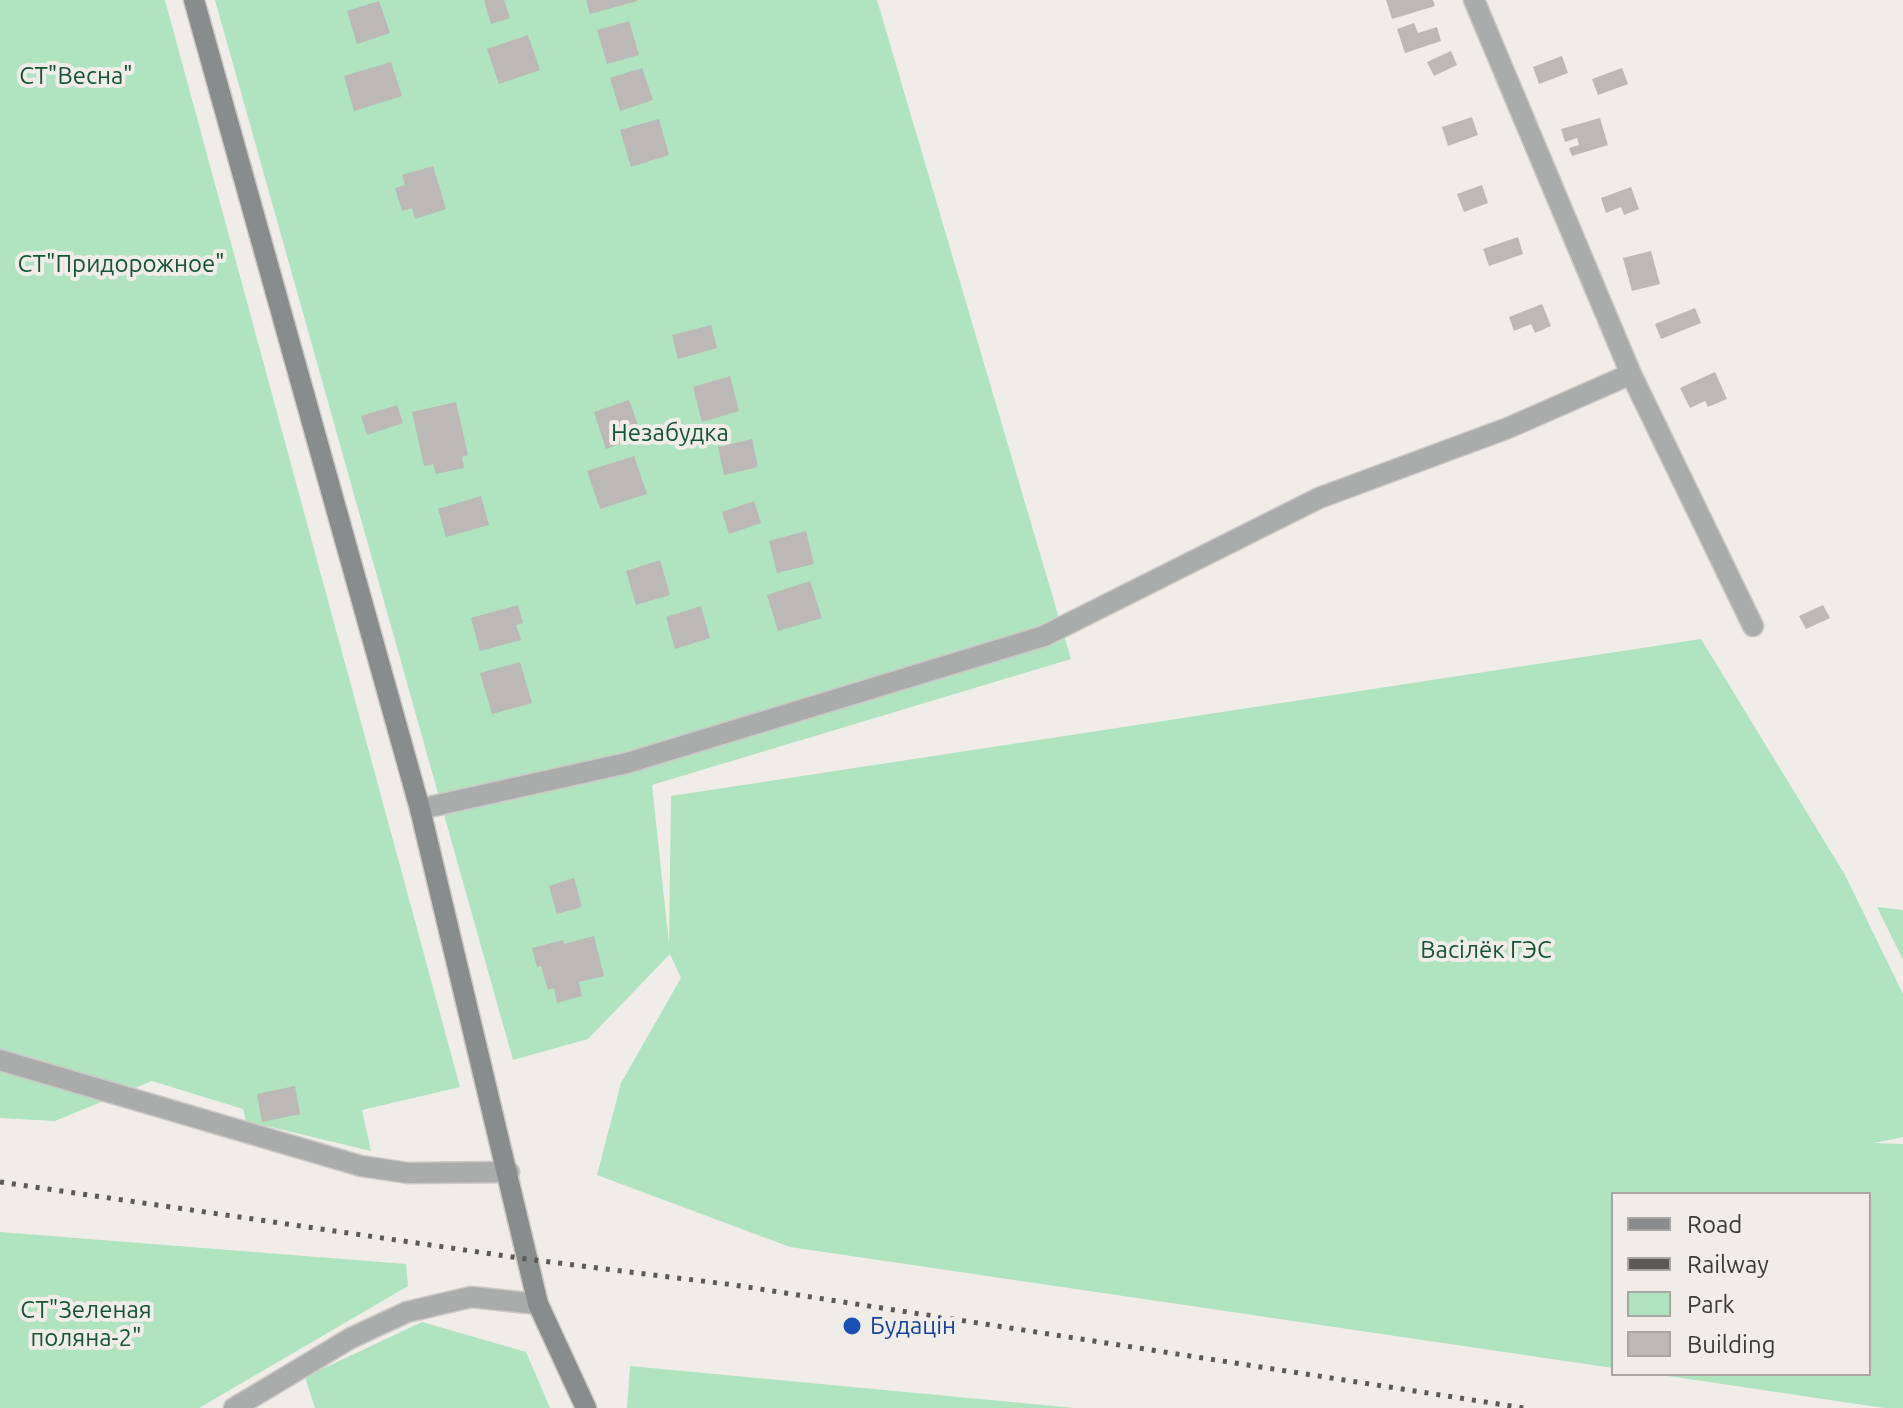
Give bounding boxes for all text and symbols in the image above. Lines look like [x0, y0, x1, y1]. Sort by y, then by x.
park label: СТ"Весна" [19, 62, 133, 90]
park label: СТ"Придорожное" [17, 250, 225, 278]
park label: Незабудка [611, 419, 729, 447]
park label: Васілёк ГЭС [1420, 936, 1552, 964]
legend [1611, 1192, 1871, 1376]
text: Road [1687, 1211, 1742, 1238]
text: Railway [1687, 1251, 1769, 1278]
text: Park [1687, 1291, 1735, 1318]
park label: СТ"Зеленая поляна-2" [20, 1296, 152, 1352]
place label: Будацін [870, 1312, 956, 1340]
marker: Будацін [841, 1315, 863, 1337]
text: Building [1687, 1331, 1775, 1358]

